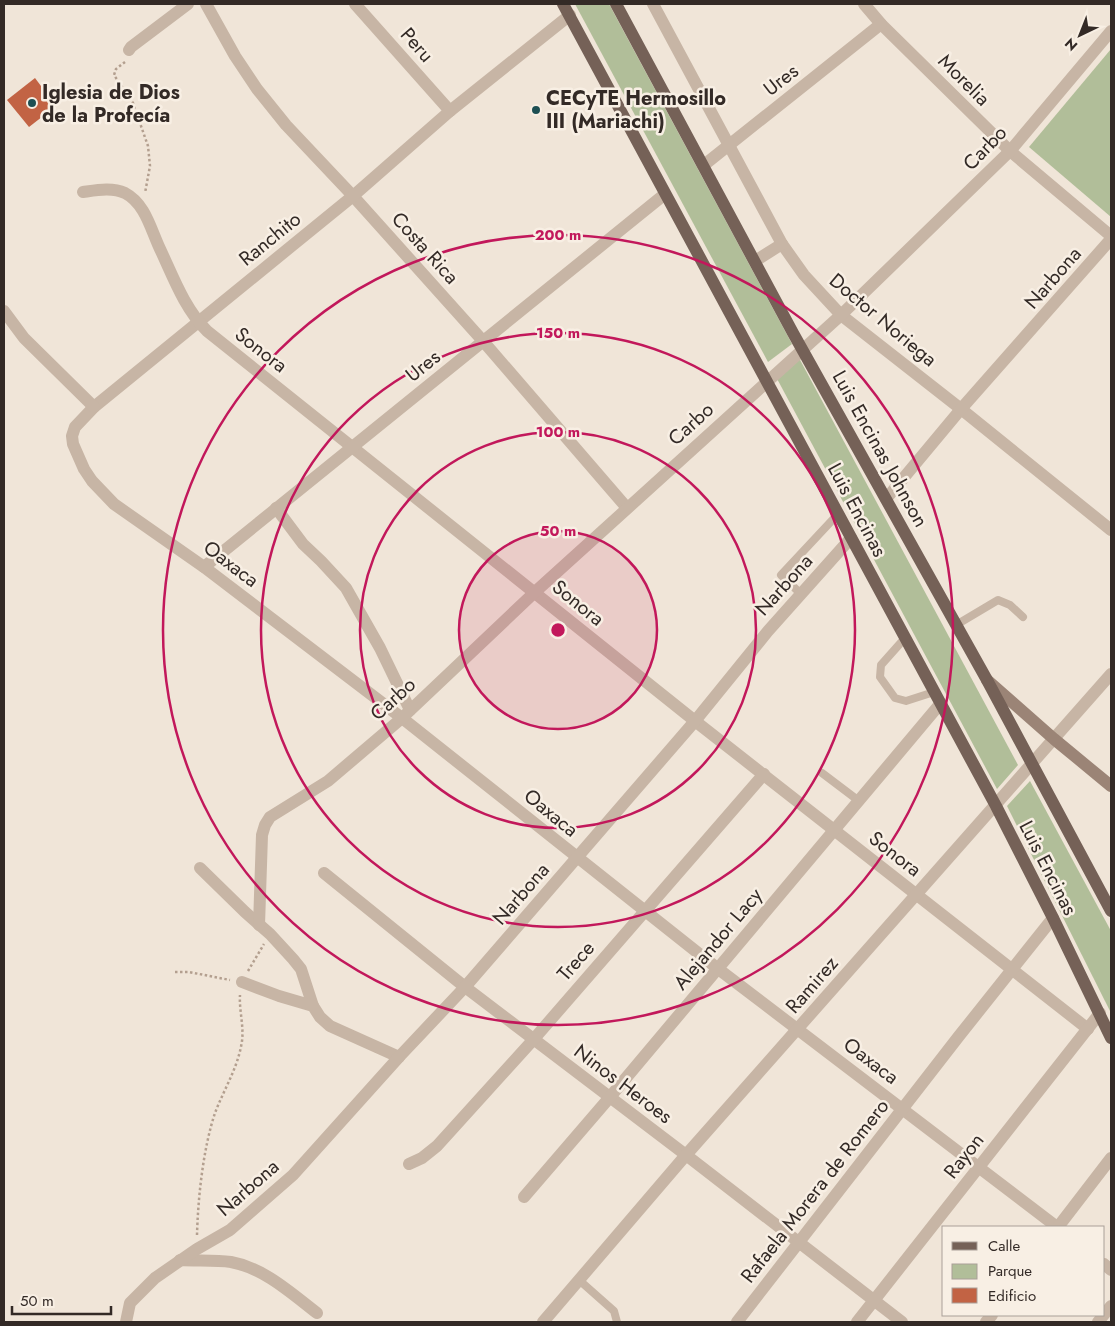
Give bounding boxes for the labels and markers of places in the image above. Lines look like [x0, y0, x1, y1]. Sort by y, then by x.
place label: Iglesia de Dios de la Profecía [42, 78, 180, 130]
place label: CECyTE Hermosillo III (Mariachi) [546, 84, 726, 136]
marker: Iglesia de Dios de la Profecía [26, 97, 38, 109]
marker: CECyTE Hermosillo III (Mariachi) [530, 104, 542, 116]
centre of rings [549, 621, 567, 639]

